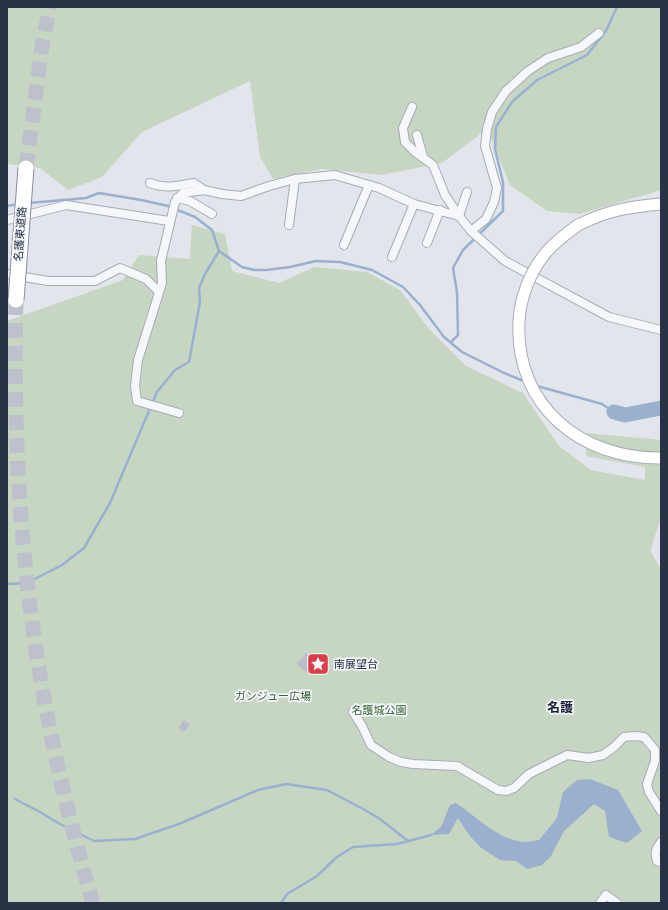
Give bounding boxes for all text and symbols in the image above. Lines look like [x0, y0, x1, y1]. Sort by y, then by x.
street label: 名護東道路 [12, 206, 28, 262]
place icon: 南展望台 [305, 651, 331, 677]
place label: 南展望台 [334, 658, 378, 670]
park label: ガンジュー広場 [235, 690, 311, 702]
district label: 名護 [547, 700, 573, 715]
park label: 名護城公園 [352, 704, 407, 716]

